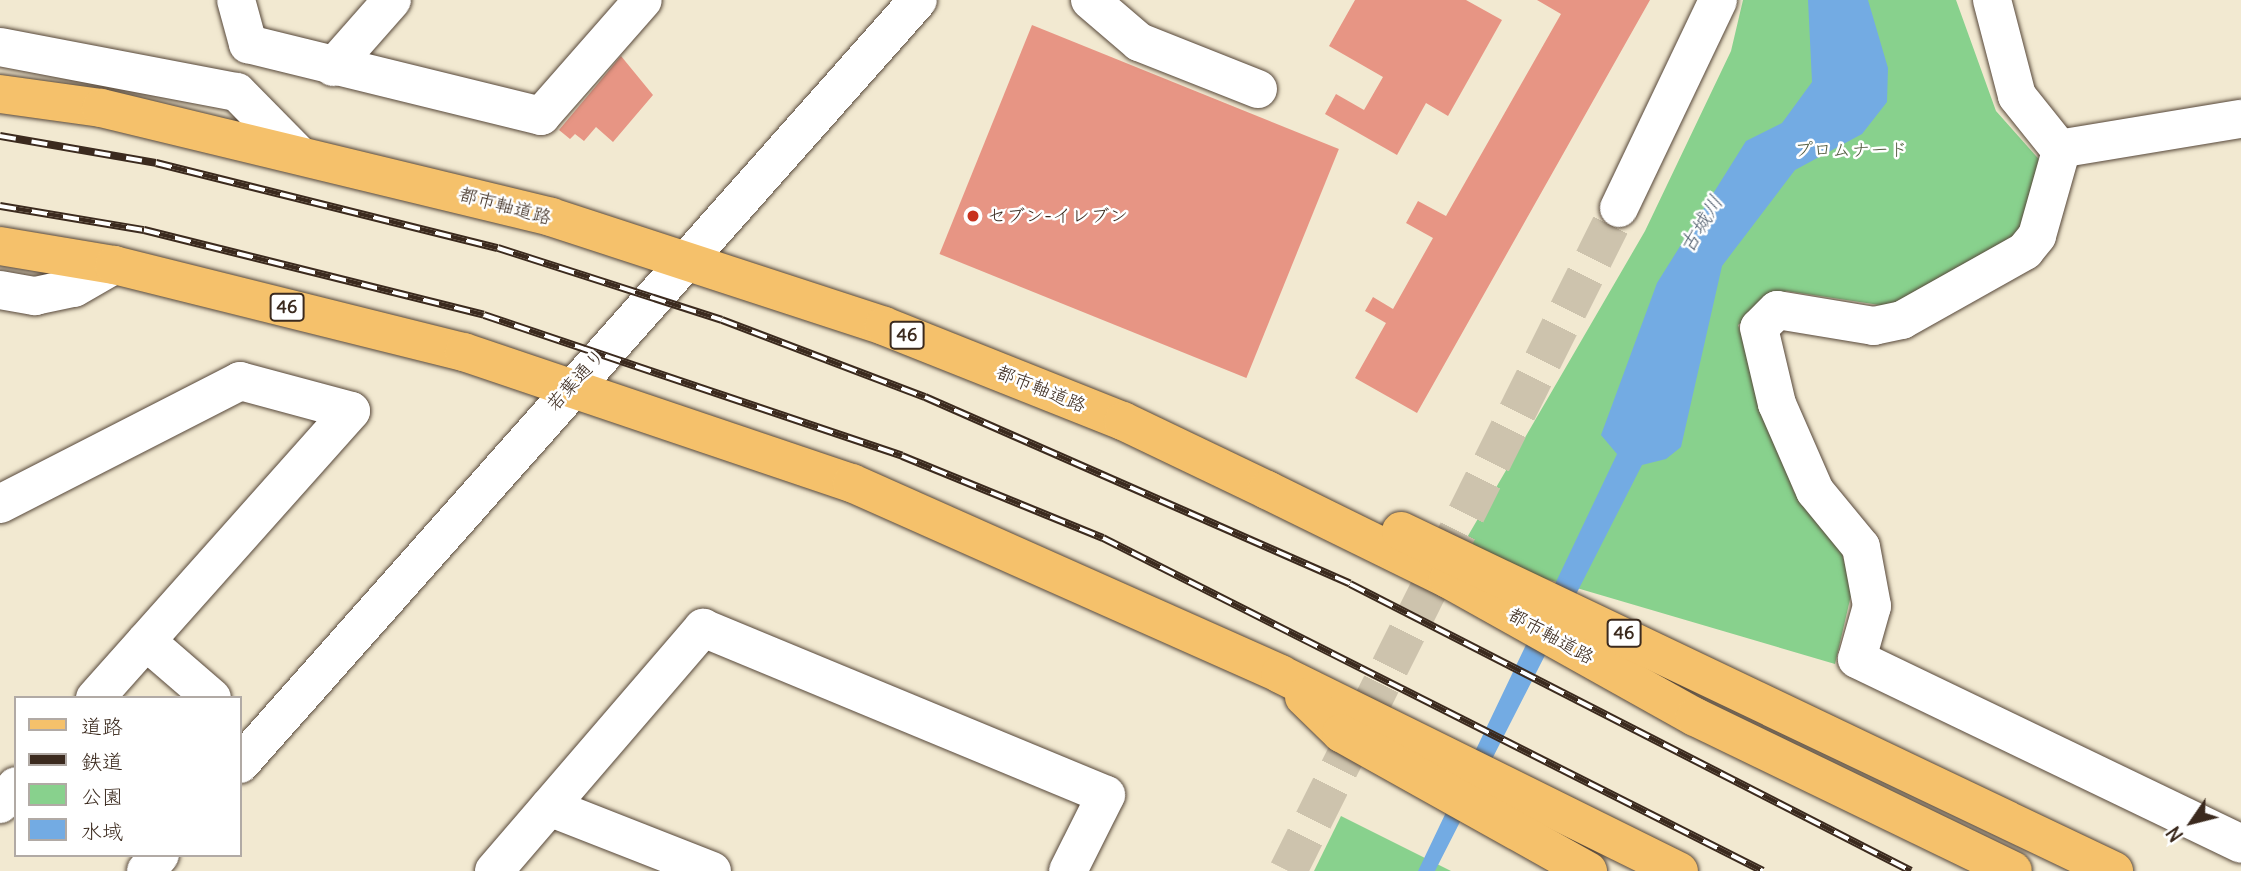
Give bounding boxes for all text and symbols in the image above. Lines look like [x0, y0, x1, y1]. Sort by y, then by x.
park label: プロムナード [1794, 139, 1908, 161]
street label: 都市軸道路 [456, 183, 554, 229]
water label: 古城川 [1674, 191, 1728, 257]
place label: セブン-イレブン [987, 205, 1128, 227]
marker: セブン-イレブン [965, 208, 981, 224]
road number: 46 [270, 292, 304, 321]
road number: 46 [890, 320, 925, 349]
street label: 若葉通り [542, 344, 610, 416]
street label: 都市軸道路 [993, 361, 1089, 417]
street label: 都市軸道路 [1504, 603, 1598, 669]
road number: 46 [1606, 618, 1642, 648]
legend [14, 696, 242, 857]
text: 道路 [81, 713, 123, 740]
text: 鉄道 [81, 748, 123, 775]
text: 公園 [81, 783, 123, 810]
north arrow [2157, 787, 2227, 857]
text: 水域 [81, 818, 123, 845]
text: N [2161, 822, 2188, 846]

